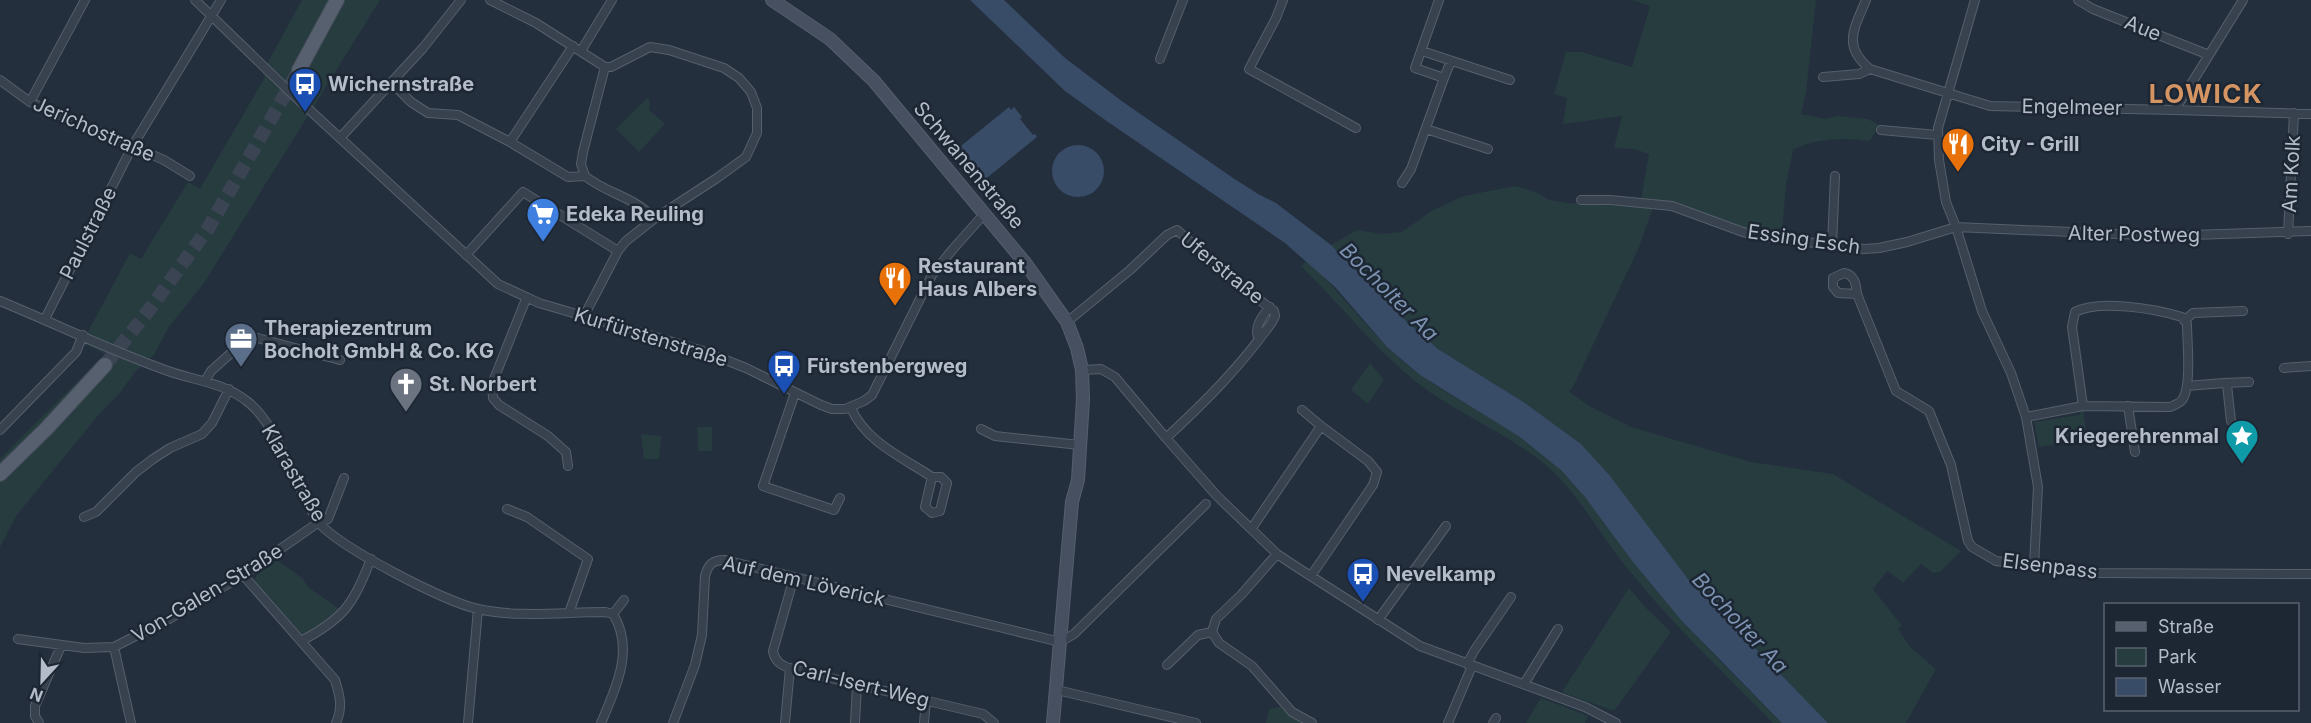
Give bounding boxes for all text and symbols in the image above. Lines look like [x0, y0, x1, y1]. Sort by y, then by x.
street label: Aue [2121, 10, 2165, 46]
bus stop icon: Wichernstraße [287, 66, 323, 113]
place label: Wichernstraße [328, 72, 474, 96]
district label: LOWICK [2149, 78, 2263, 109]
street label: Jerichostraße [29, 91, 159, 167]
street label: Engelmeer [2021, 94, 2123, 120]
street label: Schwanenstraße [909, 96, 1029, 234]
restaurant icon: City - Grill [1940, 126, 1976, 173]
place label: City - Grill [1981, 132, 2079, 156]
street label: Am Kolk [2277, 135, 2305, 213]
street label: Paulstraße [54, 183, 122, 283]
supermarket icon: Edeka Reuling [525, 196, 561, 243]
place label: Edeka Reuling [566, 202, 704, 226]
street label: Essing Esch [1746, 219, 1862, 259]
street label: Alter Postweg [2068, 221, 2200, 247]
street label: Uferstraße [1175, 227, 1269, 309]
water label: Bocholter Aa [1335, 237, 1444, 346]
place label: Restaurant Haus Albers [918, 254, 1037, 301]
restaurant icon: Restaurant Haus Albers [877, 260, 913, 307]
street label: Kurfürstenstraße [571, 302, 731, 372]
place label: Therapiezentrum Bocholt GmbH & Co. KG [264, 316, 494, 363]
office icon: Therapiezentrum Bocholt GmbH & Co. KG [223, 321, 259, 368]
bus stop icon: Fürstenbergweg [766, 348, 802, 395]
place label: Fürstenbergweg [807, 354, 967, 378]
church icon: St. Norbert [388, 366, 424, 413]
place label: St. Norbert [429, 372, 537, 396]
place icon: Kriegerehrenmal [2224, 418, 2260, 465]
street label: Klarastraße [257, 420, 331, 526]
place label: Kriegerehrenmal [2055, 424, 2219, 448]
street label: Von-Galen-Straße [127, 539, 287, 647]
street label: Elsenpass [2001, 548, 2099, 584]
street label: Auf dem Löverick [720, 551, 888, 611]
bus stop icon: Nevelkamp [1345, 556, 1381, 603]
place label: Nevelkamp [1386, 562, 1496, 586]
water label: Bocholter Aa [1687, 567, 1793, 678]
legend [2104, 603, 2299, 711]
text: Straße [2158, 616, 2214, 637]
text: Park [2158, 646, 2197, 667]
north arrow [12, 651, 72, 711]
street label: Carl-Isert-Weg [790, 655, 932, 713]
text: Wasser [2158, 676, 2221, 697]
text: N [27, 683, 46, 706]

